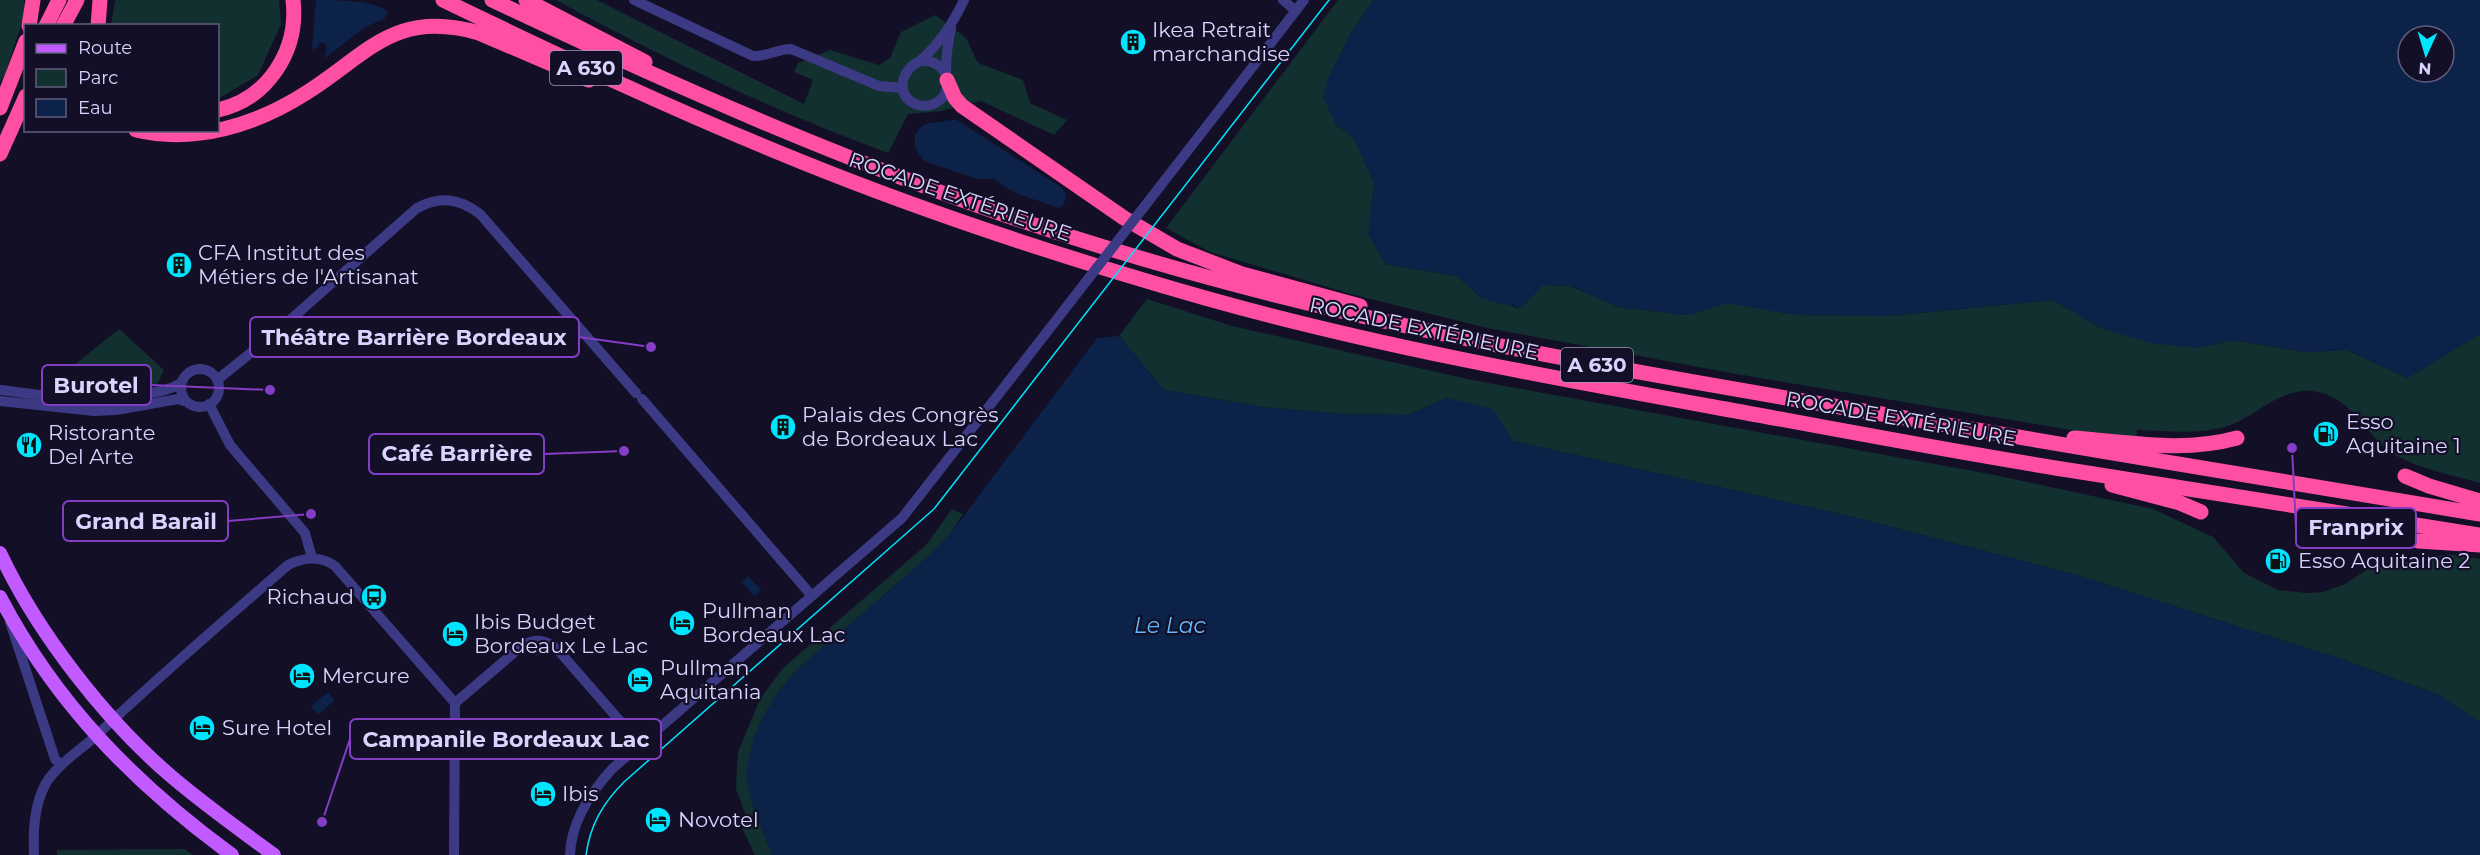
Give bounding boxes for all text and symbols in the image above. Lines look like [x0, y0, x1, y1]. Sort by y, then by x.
place label: Ikea Retrait marchandise [1152, 17, 1290, 66]
legend [24, 24, 219, 132]
north arrow [2396, 24, 2456, 84]
building icon: Ikea Retrait marchandise [1118, 27, 1148, 57]
text: Route [78, 37, 132, 59]
road number: A 630 [550, 51, 622, 85]
text: N [2418, 59, 2432, 78]
text: Parc [78, 67, 118, 89]
text: Eau [78, 97, 113, 119]
street label: ROCADE EXTÉRIEURE [846, 147, 1075, 246]
place label: CFA Institut des Métiers de l'Artisanat [198, 240, 419, 289]
building icon: CFA Institut des Métiers de l'Artisanat [164, 250, 194, 280]
street label: ROCADE EXTÉRIEURE [1307, 292, 1541, 365]
callout: Théâtre Barrière Bordeaux [250, 317, 579, 357]
text: Théâtre Barrière Bordeaux [261, 324, 567, 351]
road number: A 630 [1561, 348, 1633, 382]
callout: Burotel [42, 365, 151, 405]
text: Burotel [53, 372, 139, 399]
street label: ROCADE EXTÉRIEURE [1784, 386, 2018, 451]
place label: Palais des Congrès de Bordeaux Lac [802, 402, 999, 451]
place label: Esso Aquitaine 1 [2346, 409, 2461, 458]
building icon: Palais des Congrès de Bordeaux Lac [768, 412, 798, 442]
fuel station icon: Esso Aquitaine 1 [2311, 419, 2341, 449]
place label: Ristorante Del Arte [48, 420, 155, 469]
restaurant icon: Ristorante Del Arte [14, 430, 44, 460]
callout: Café Barrière [369, 434, 544, 474]
text: Café Barrière [382, 440, 533, 467]
callout: Grand Barail [63, 501, 228, 541]
text: Grand Barail [75, 508, 217, 535]
callout: Franprix [2296, 508, 2416, 548]
text: Franprix [2308, 514, 2404, 541]
fuel station icon: Esso Aquitaine 2 [2263, 546, 2293, 576]
place label: Esso Aquitaine 2 [2298, 548, 2470, 573]
bus stop icon: Richaud [359, 582, 389, 612]
place label: Richaud [267, 584, 354, 609]
place label: Pullman Bordeaux Lac [702, 598, 846, 647]
hotel icon: Pullman Bordeaux Lac [667, 608, 697, 638]
place label: Ibis Budget Bordeaux Le Lac [474, 609, 648, 658]
water label: Le Lac [1134, 612, 1207, 639]
hotel icon: Ibis Budget Bordeaux Le Lac [440, 619, 470, 649]
place label: Pullman Aquitania [660, 655, 762, 704]
hotel icon: Mercure [287, 661, 317, 691]
place label: Mercure [322, 663, 410, 688]
hotel icon: Pullman Aquitania [625, 665, 655, 695]
hotel icon: Sure Hotel [187, 713, 217, 743]
place label: Sure Hotel [222, 715, 332, 740]
callout: Campanile Bordeaux Lac [350, 719, 661, 759]
text: Campanile Bordeaux Lac [363, 726, 649, 753]
hotel icon: Ibis [528, 779, 558, 809]
place label: Ibis [562, 781, 598, 806]
hotel icon: Novotel [643, 805, 673, 835]
place label: Novotel [678, 807, 759, 832]

